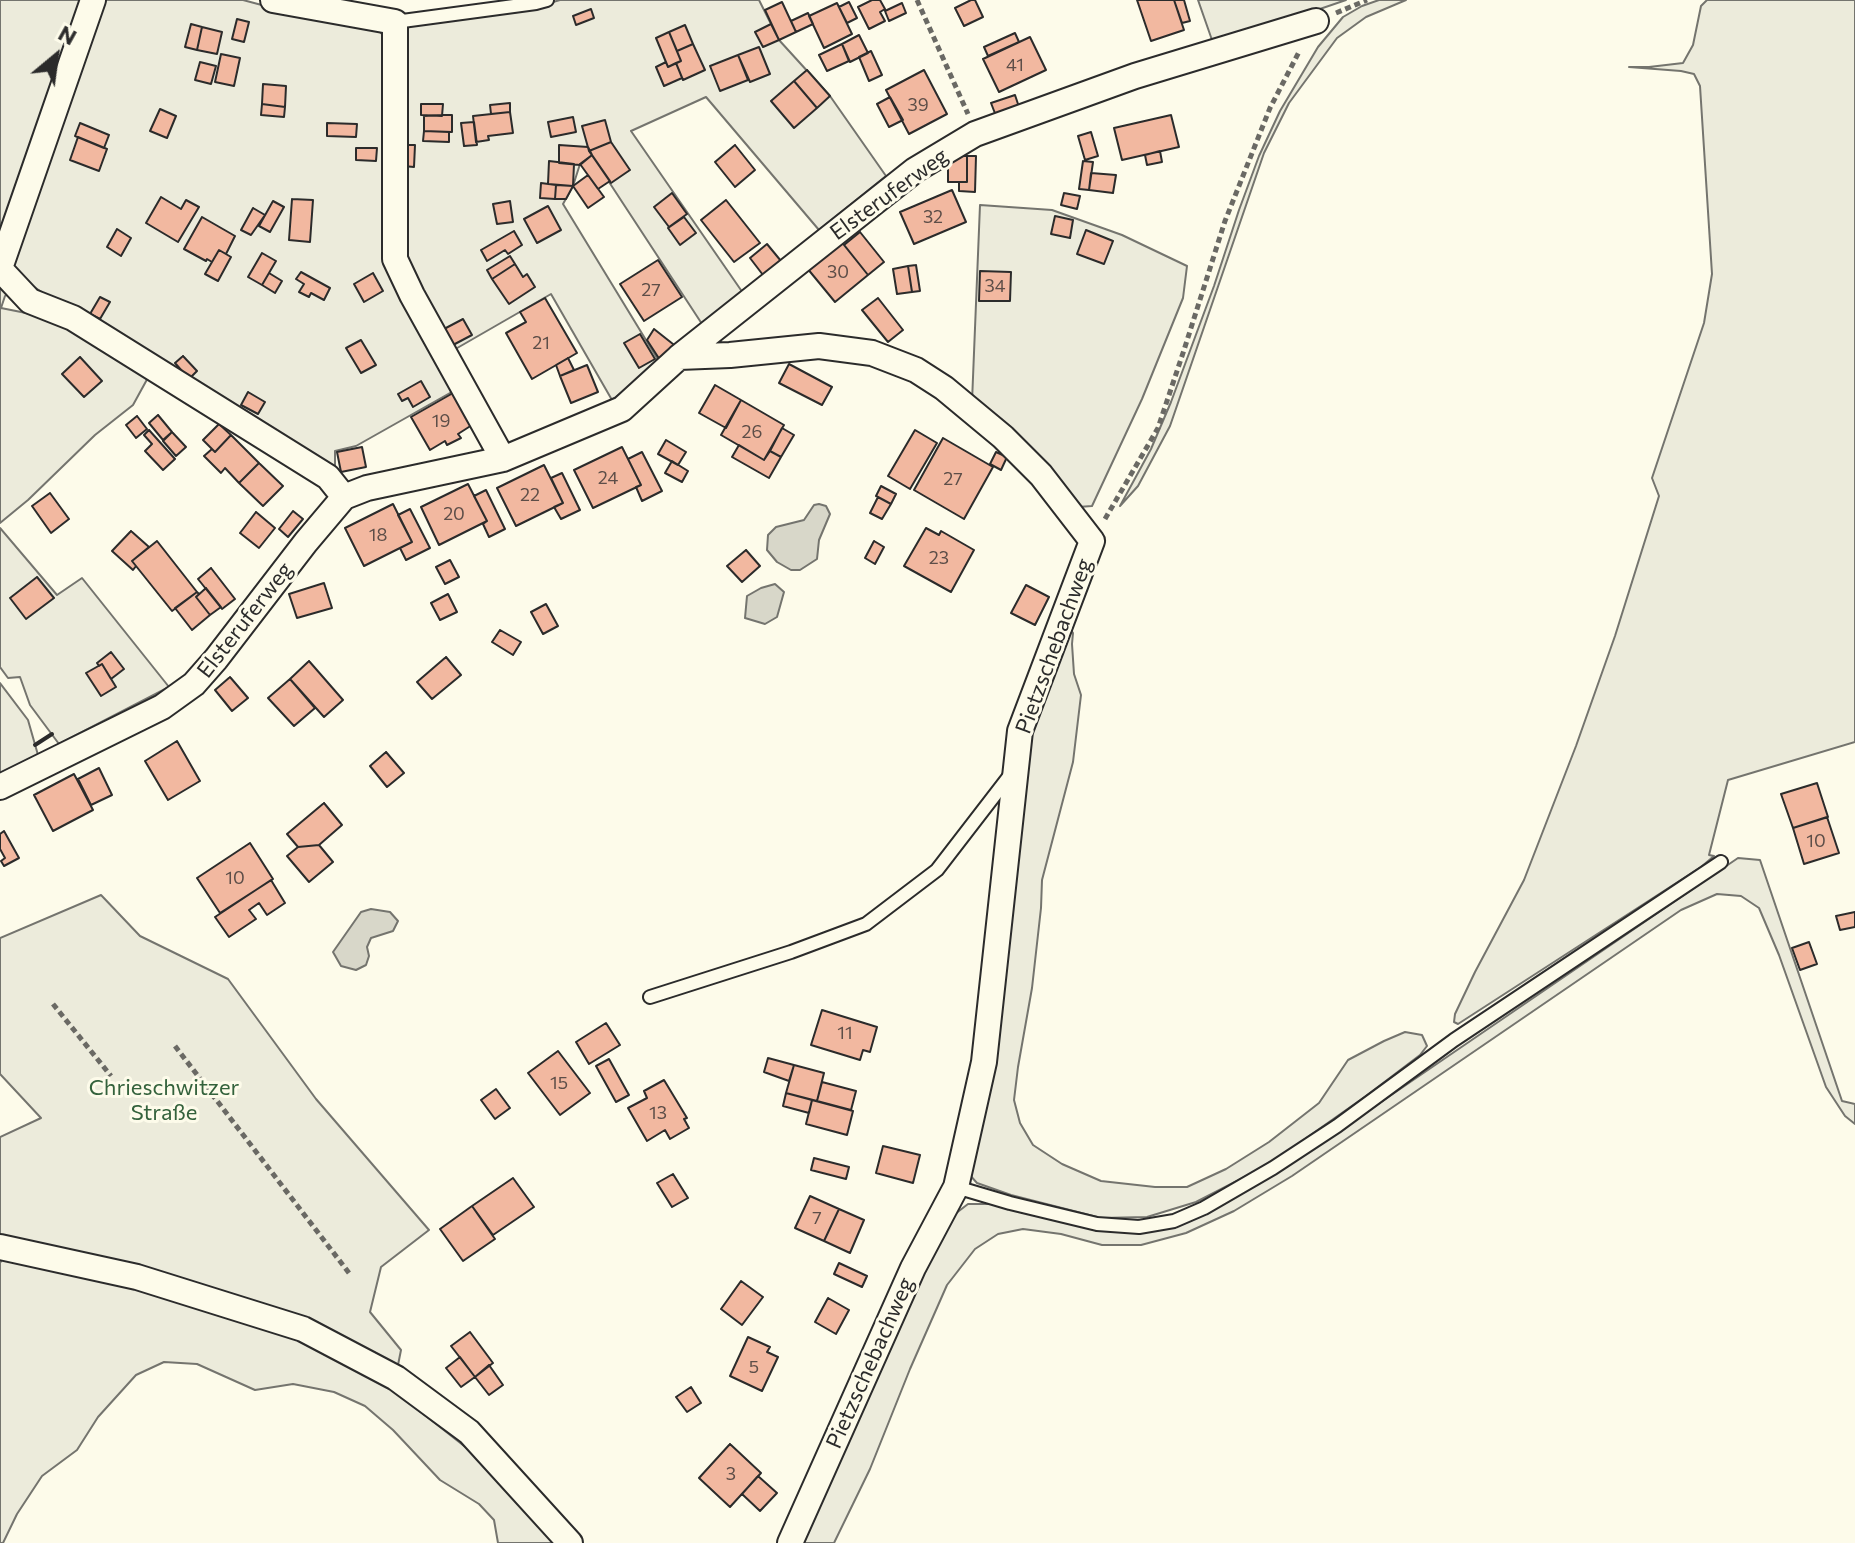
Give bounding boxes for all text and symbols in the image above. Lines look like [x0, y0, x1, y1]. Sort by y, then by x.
north arrow [16, 16, 96, 96]
text: N [54, 19, 82, 50]
house number: 41 [1006, 54, 1024, 76]
house number: 39 [907, 94, 929, 116]
street label: Elsteruferweg [825, 142, 953, 246]
house number: 32 [923, 206, 943, 228]
house number: 30 [827, 261, 849, 283]
house number: 34 [984, 275, 1006, 297]
house number: 27 [641, 279, 661, 301]
house number: 21 [532, 332, 550, 354]
house number: 19 [432, 410, 450, 432]
house number: 26 [742, 421, 762, 443]
house number: 24 [598, 467, 618, 489]
house number: 27 [943, 468, 963, 490]
house number: 22 [520, 484, 540, 506]
house number: 20 [443, 503, 465, 525]
house number: 18 [369, 524, 387, 546]
house number: 23 [929, 547, 949, 569]
street label: Pietzschebachweg [1010, 555, 1098, 737]
street label: Elsteruferweg [192, 557, 298, 683]
house number: 10 [1806, 830, 1826, 852]
house number: 10 [225, 867, 245, 889]
house number: 11 [837, 1022, 853, 1044]
house number: 15 [550, 1072, 568, 1094]
park label: Chrieschwitzer Straße [89, 1075, 239, 1126]
house number: 13 [649, 1102, 667, 1124]
house number: 7 [812, 1207, 822, 1229]
street label: Pietzschebachweg [820, 1273, 920, 1453]
house number: 5 [749, 1356, 759, 1378]
house number: 3 [726, 1463, 736, 1485]

